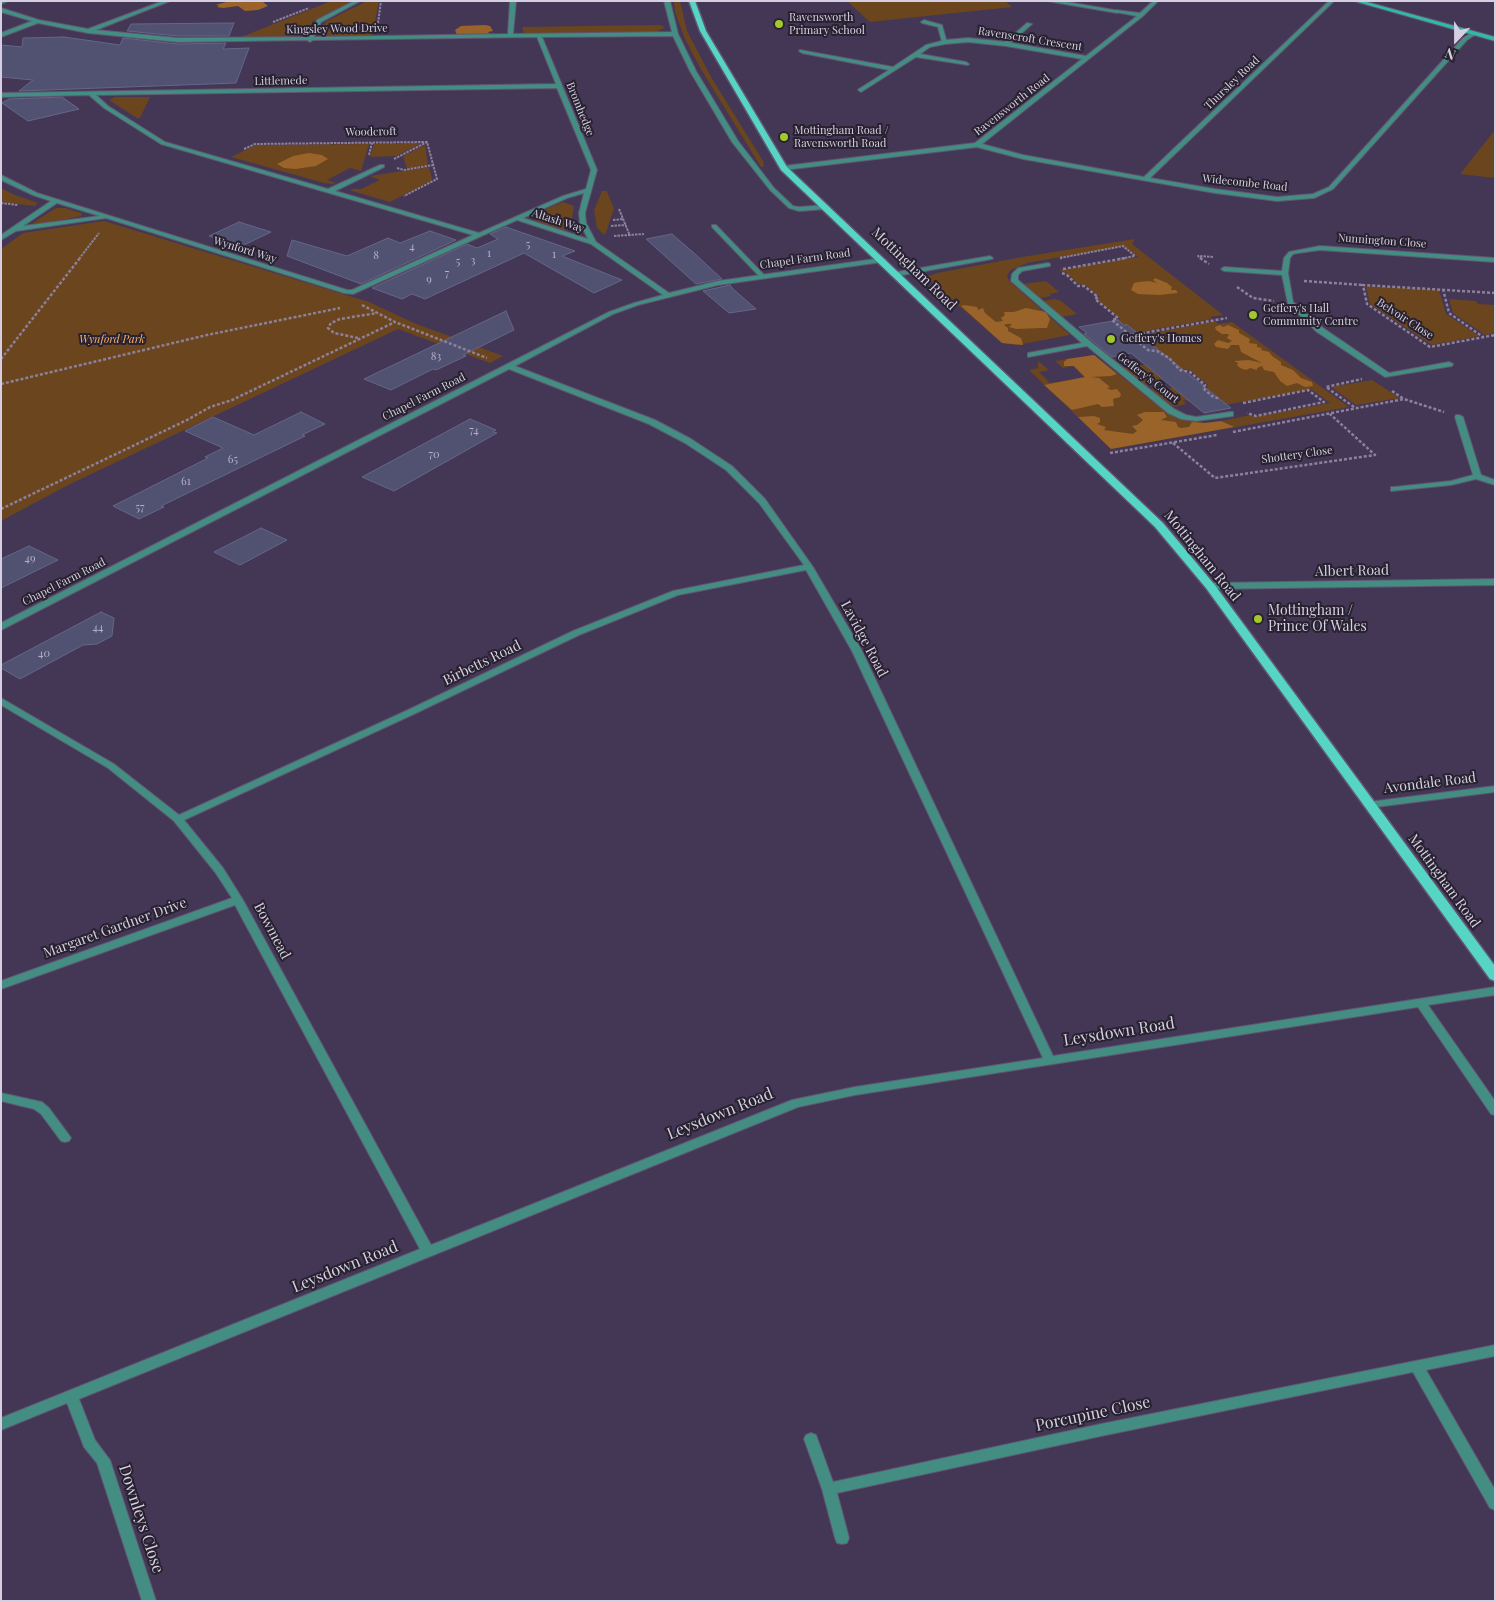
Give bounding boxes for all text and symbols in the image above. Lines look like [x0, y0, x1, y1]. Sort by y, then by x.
place label: Ravensworth Primary School [789, 11, 865, 37]
north arrow [1431, 15, 1481, 65]
marker: Ravensworth Primary School [773, 18, 785, 30]
street label: Kingsley Wood Drive [286, 22, 388, 36]
street label: Ravenscroft Crescent [977, 24, 1083, 54]
text: N [1442, 44, 1458, 65]
street label: Thursley Road [1202, 54, 1262, 112]
street label: Ravensworth Road [972, 71, 1052, 139]
street label: Littlemede [254, 74, 308, 88]
street label: Bromhedge [563, 80, 597, 138]
place label: Mottingham Road / Ravensworth Road [794, 124, 889, 150]
street label: Woodcroft [345, 125, 397, 139]
marker: Mottingham Road / Ravensworth Road [778, 131, 790, 143]
street label: Widecombe Road [1202, 172, 1288, 194]
street label: Altash Way [530, 206, 586, 236]
street label: Mottingham Road [868, 224, 960, 314]
street label: Nunnington Close [1337, 231, 1427, 251]
street label: Wynford Way [212, 234, 278, 266]
house number: 5 [526, 238, 530, 252]
house number: 4 [409, 240, 415, 254]
street label: Chapel Farm Road [759, 246, 851, 272]
house number: 1 [487, 247, 491, 261]
house number: 1 [552, 248, 556, 262]
house number: 8 [373, 249, 379, 263]
house number: 3 [471, 254, 475, 268]
house number: 5 [456, 255, 460, 269]
house number: 7 [445, 267, 449, 281]
house number: 9 [426, 273, 432, 287]
street label: Belvoir Close [1374, 296, 1436, 342]
place label: Geffery's Hall Community Centre [1263, 302, 1358, 328]
marker: Geffery's Hall Community Centre [1247, 309, 1259, 321]
place label: Geffery's Homes [1121, 332, 1201, 346]
park label: Wynford Park [79, 333, 145, 347]
marker: Geffery's Homes [1105, 333, 1117, 345]
house number: 83 [431, 350, 441, 364]
street label: Geffery's Court [1114, 350, 1182, 406]
street label: Chapel Farm Road [380, 370, 468, 424]
house number: 74 [469, 424, 479, 438]
street label: Shottery Close [1261, 443, 1333, 467]
house number: 70 [428, 448, 440, 462]
house number: 65 [228, 453, 238, 467]
house number: 61 [181, 475, 191, 489]
house number: 57 [135, 501, 145, 515]
street label: Mottingham Road [1160, 507, 1244, 605]
house number: 49 [24, 552, 36, 566]
street label: Chapel Farm Road [20, 555, 108, 609]
street label: Albert Road [1315, 562, 1389, 580]
street label: Lavidge Road [837, 598, 891, 680]
place label: Mottingham / Prince Of Wales [1268, 603, 1367, 636]
marker: Mottingham / Prince Of Wales [1252, 613, 1264, 625]
house number: 44 [93, 621, 103, 635]
street label: Birbetts Road [440, 637, 524, 689]
house number: 40 [38, 647, 50, 661]
street label: Avondale Road [1383, 769, 1477, 797]
street label: Mottingham Road [1404, 831, 1484, 931]
street label: Margaret Gardner Drive [41, 894, 189, 962]
street label: Bowmead [250, 900, 294, 962]
street label: Leysdown Road [1062, 1014, 1176, 1050]
street label: Leysdown Road [664, 1084, 776, 1144]
street label: Leysdown Road [289, 1237, 401, 1297]
street label: Porcupine Close [1034, 1392, 1152, 1436]
street label: Downleys Close [114, 1462, 168, 1576]

